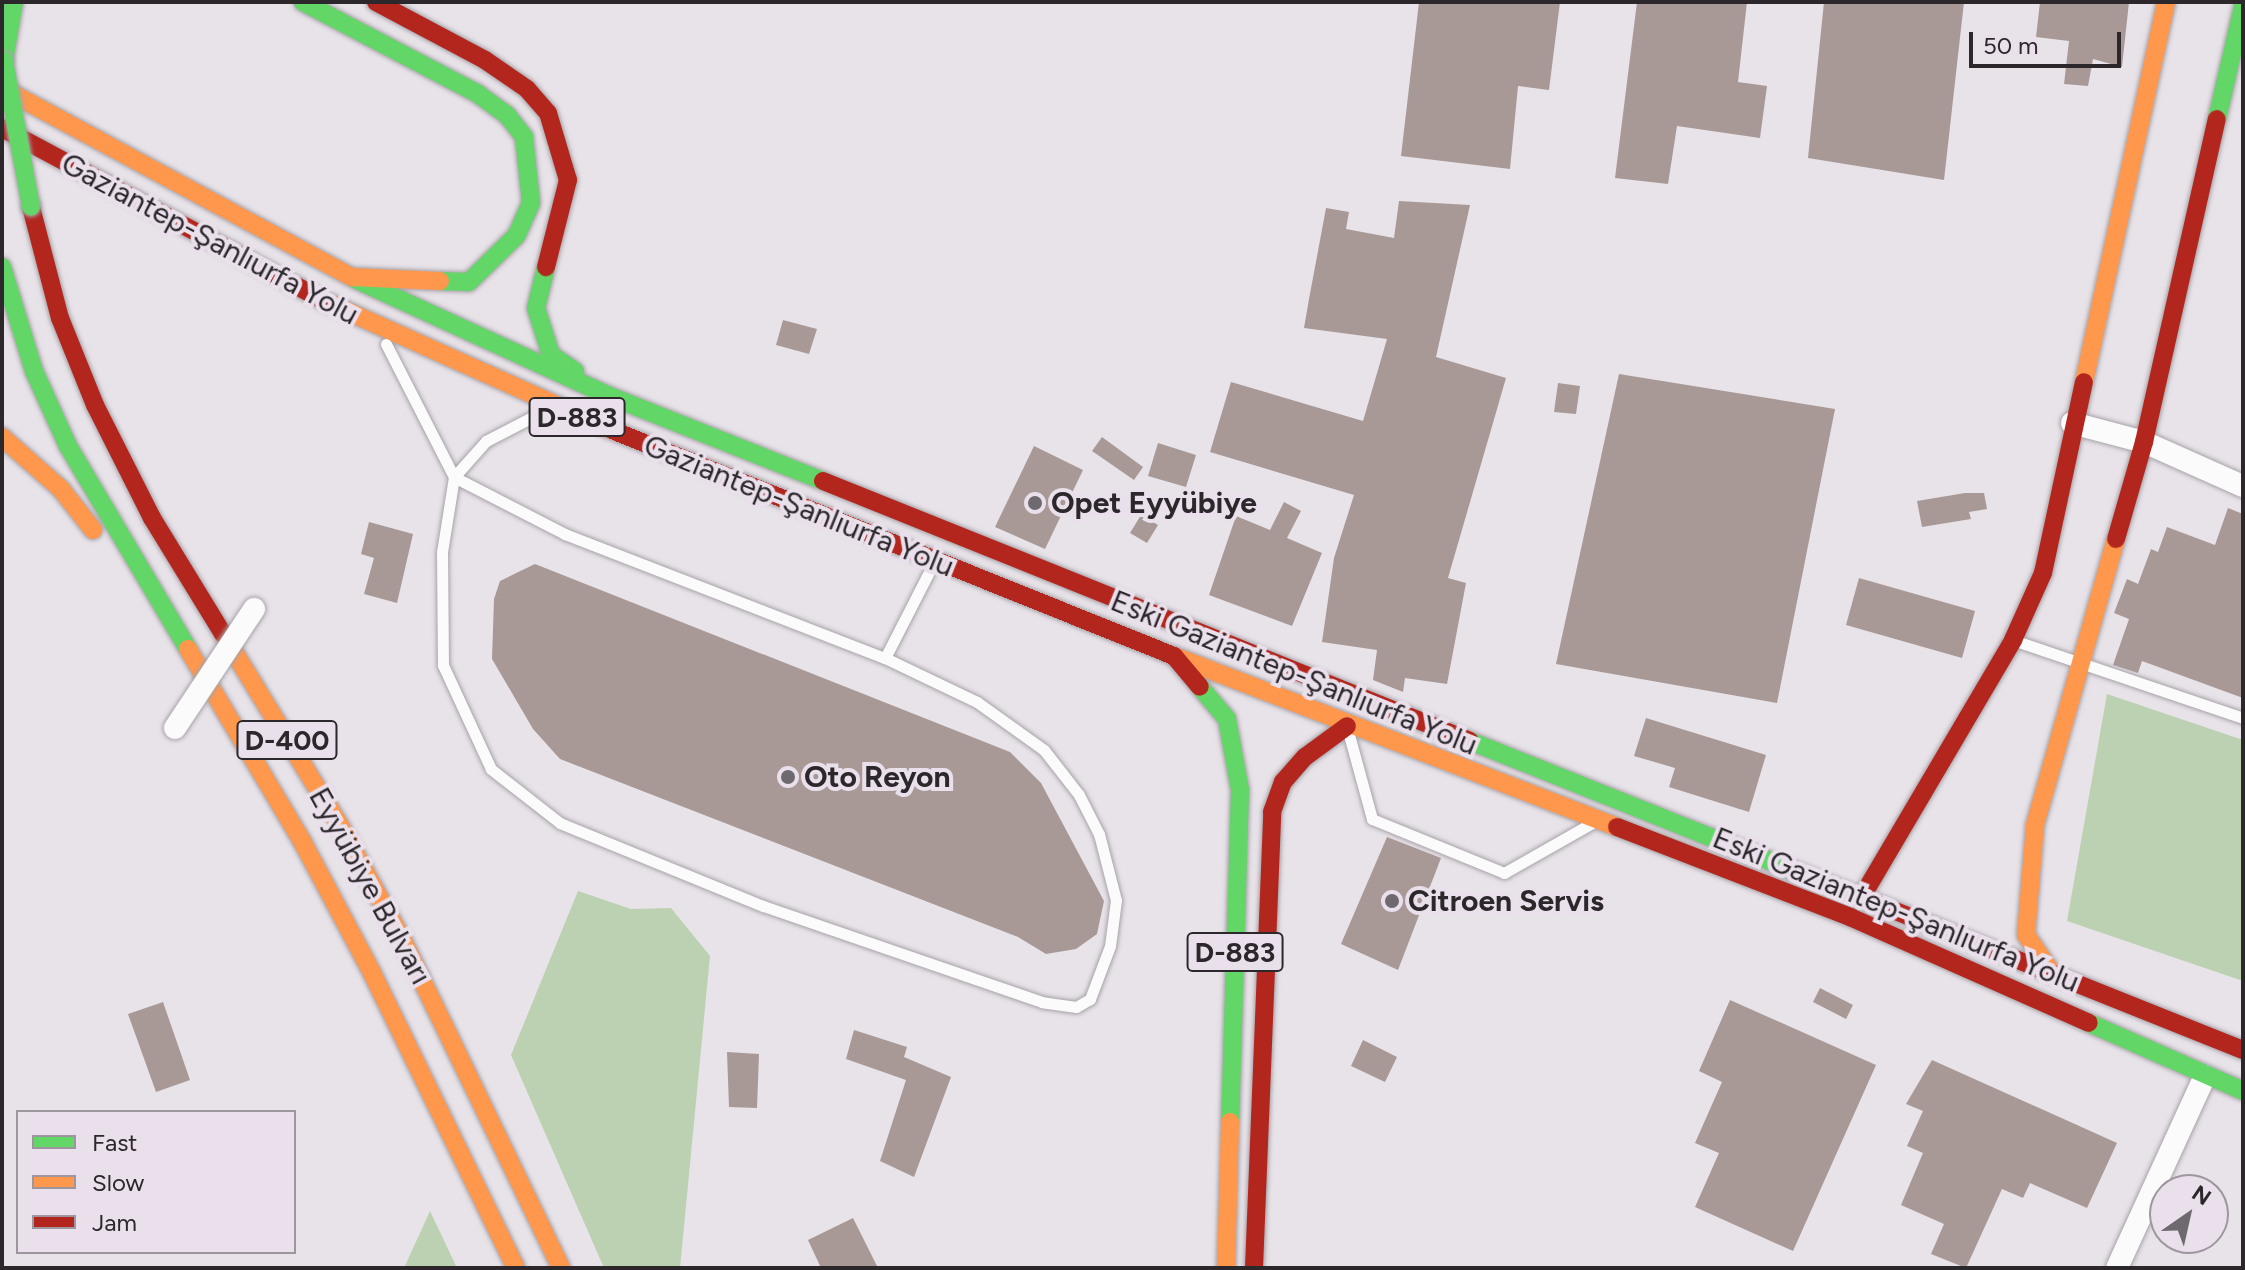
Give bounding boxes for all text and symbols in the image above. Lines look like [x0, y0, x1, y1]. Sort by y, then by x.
scale bar [1973, 16, 2125, 66]
text: 50 m [1983, 31, 2039, 60]
street label: Gaziantep-Şanlıurfa Yolu [55, 145, 365, 333]
road number: D-883 [527, 393, 627, 441]
street label: Gaziantep-Şanlıurfa Yolu [639, 427, 959, 585]
place label: Opet Eyyübiye [1051, 485, 1257, 521]
marker: Opet Eyyübiye [1026, 494, 1044, 512]
street label: Eski Gaziantep-Şanlıurfa Yolu [1106, 583, 1482, 763]
road number: D-400 [235, 716, 339, 764]
place label: Oto Reyon [804, 759, 951, 795]
marker: Oto Reyon [779, 768, 797, 786]
street label: Eyyübiye Bulvarı [301, 781, 439, 991]
street label: Eski Gaziantep-Şanlıurfa Yolu [1708, 820, 2084, 1000]
place label: Citroen Servis [1408, 883, 1604, 919]
marker: Citroen Servis [1383, 892, 1401, 910]
road number: D-883 [1185, 928, 1285, 976]
legend [16, 1110, 296, 1254]
text: Fast [92, 1128, 137, 1157]
text: Slow [92, 1168, 144, 1197]
north arrow [2149, 1174, 2229, 1254]
text: N [2187, 1179, 2216, 1211]
text: Jam [92, 1208, 137, 1237]

